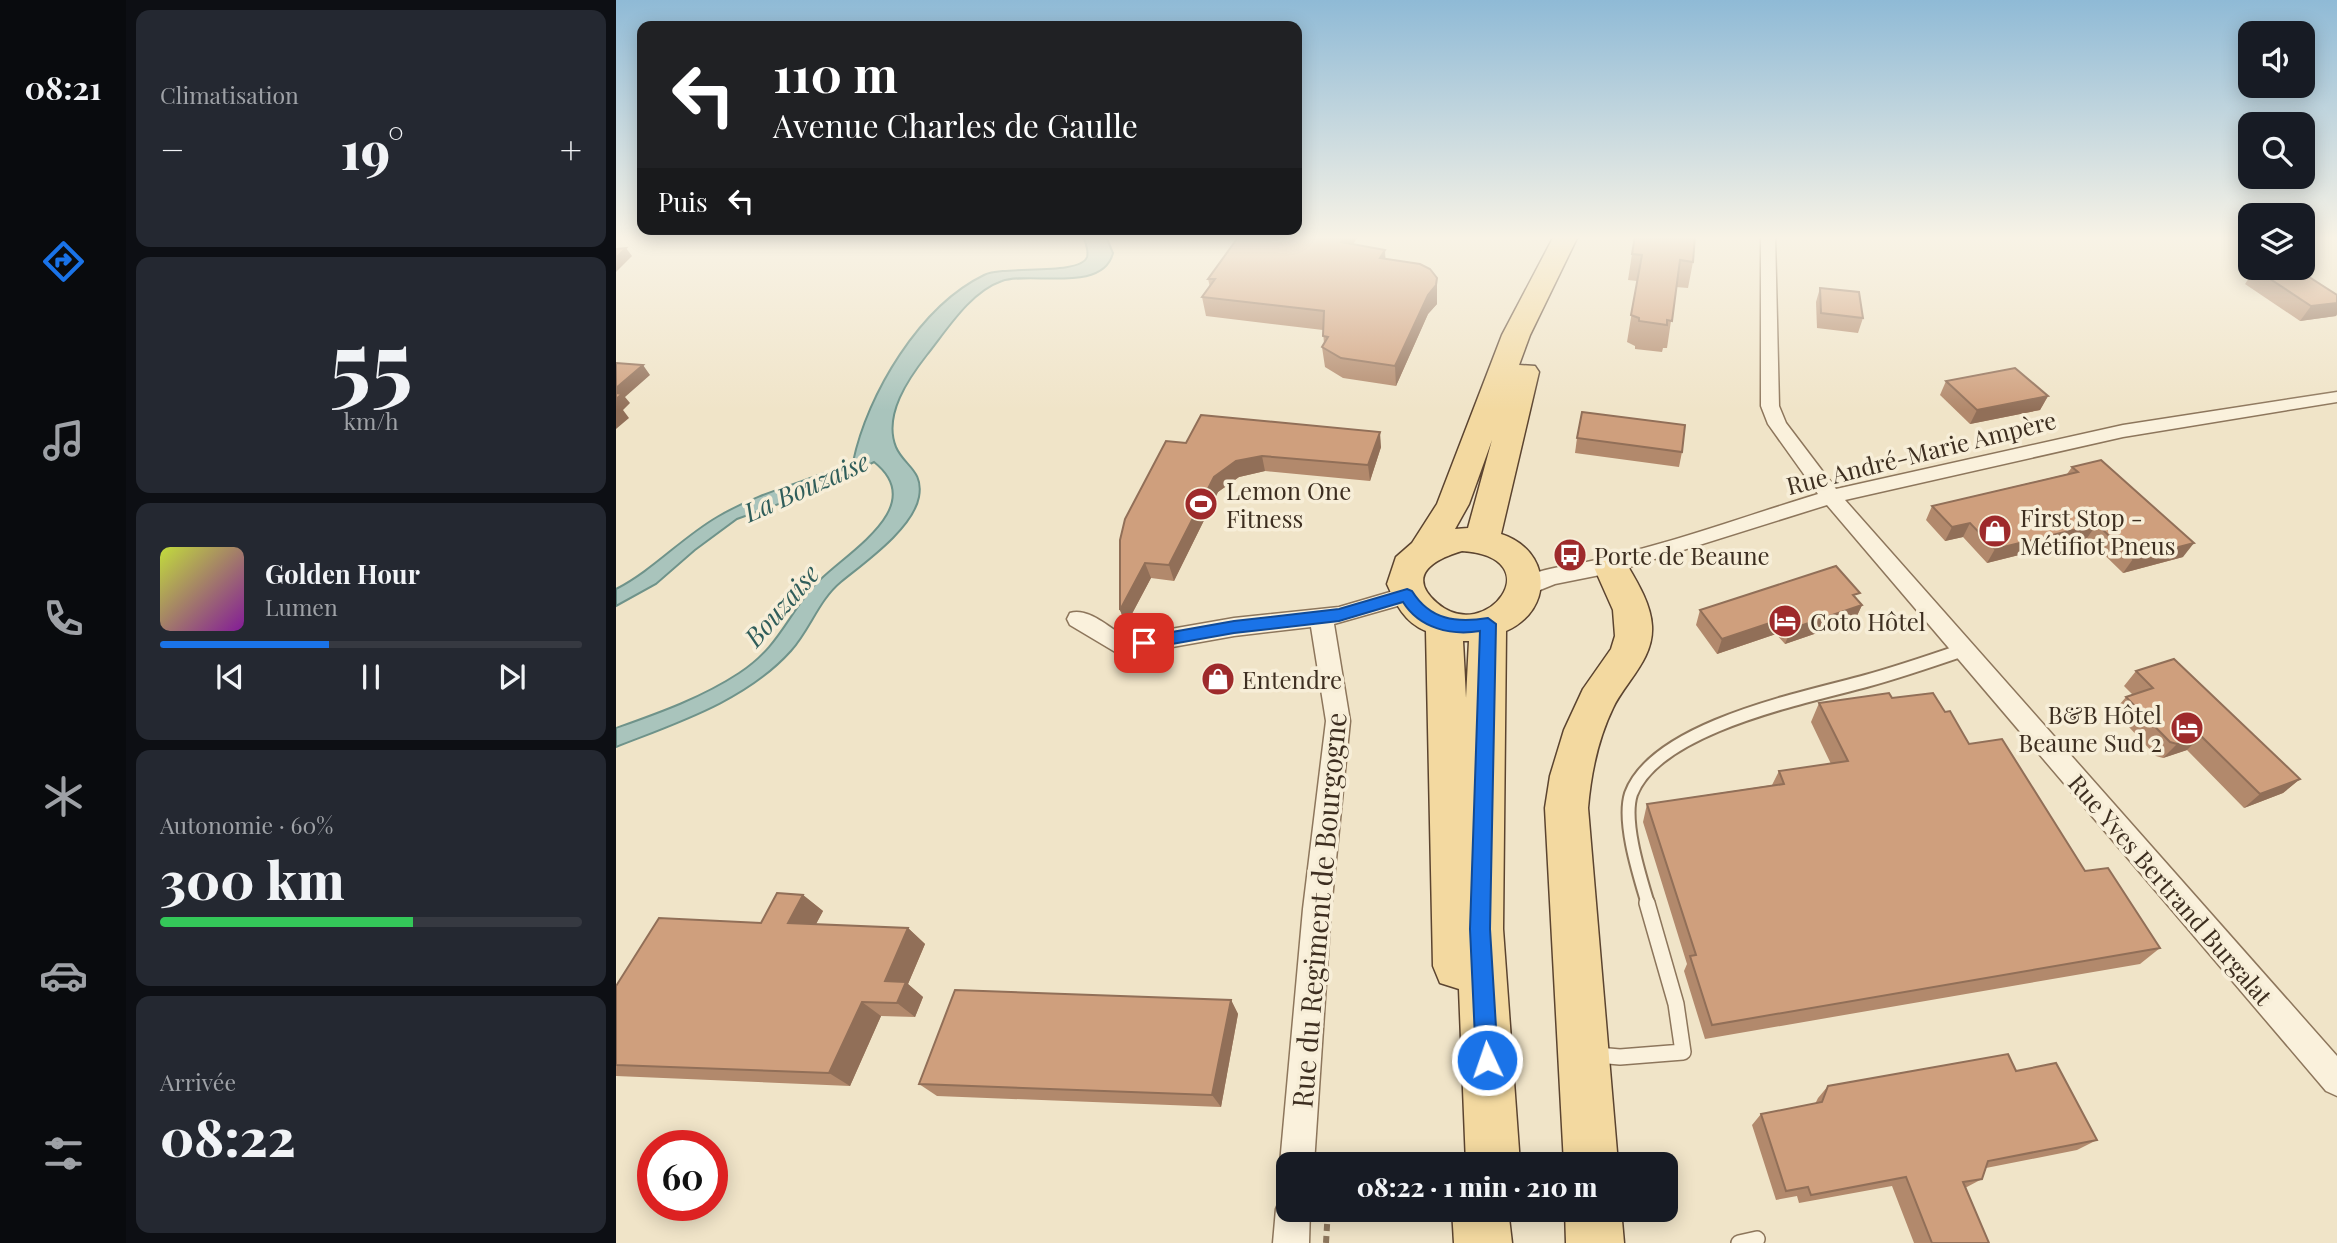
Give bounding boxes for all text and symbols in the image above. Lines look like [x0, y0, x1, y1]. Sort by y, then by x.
map controls [2238, 21, 2315, 280]
button: sound [2238, 21, 2315, 98]
text: 110 m [773, 40, 898, 105]
icon: left [658, 49, 749, 140]
text: 08:21 [25, 65, 101, 108]
text: Climatisation [160, 79, 299, 110]
text: Avenue Charles de Gaulle [773, 103, 1138, 146]
button: search [2238, 112, 2315, 189]
text: 19° [341, 114, 404, 183]
text: − [160, 123, 185, 174]
text: + [560, 123, 582, 174]
icon: left [722, 182, 760, 220]
text: Puis [658, 184, 708, 219]
button: layers [2238, 203, 2315, 280]
icon: directions [39, 237, 88, 286]
text: 55 [329, 299, 413, 420]
street label: Rue André-Marie Ampère [1783, 403, 2059, 501]
text: km/h [343, 405, 399, 436]
icon: music [39, 416, 88, 465]
water label: La Bouzaise [737, 443, 874, 530]
place label: Lemon One Fitness [1226, 474, 1351, 534]
sports icon: Lemon One Fitness [1182, 485, 1220, 523]
place label: First Stop - Métifiot Pneus [2020, 501, 2175, 561]
shop icon: First Stop - Métifiot Pneus [1976, 512, 2014, 550]
bus stop icon: Porte de Beaune [1551, 536, 1589, 574]
place label: Porte de Beaune [1594, 539, 1770, 571]
text: Golden Hour [265, 556, 420, 591]
water label: Bouzaise [735, 557, 826, 654]
text: Lumen [265, 591, 338, 622]
icon: phone [39, 594, 88, 643]
hotel icon: Coto Hôtel [1766, 602, 1804, 640]
place label: Coto Hôtel [1810, 605, 1926, 637]
pin [1114, 613, 1174, 673]
icon: arrive [1125, 624, 1163, 662]
icon: previous [211, 658, 249, 696]
icon: pause [352, 658, 390, 696]
icon: next [493, 658, 531, 696]
shop icon: Entendre [1199, 660, 1237, 698]
place label: Entendre [1242, 663, 1342, 695]
place label: B&B Hôtel Beaune Sud 2 [2018, 698, 2162, 758]
hotel icon: B&B Hôtel Beaune Sud 2 [2168, 709, 2206, 747]
street label: Rue du Regiment de Bourgogne [1282, 711, 1354, 1109]
street label: Rue Yves Bertrand Burgalat [2062, 767, 2280, 1011]
icon: climate [39, 772, 88, 821]
text: Autonomie · 60% [160, 809, 333, 840]
text: 300 km [160, 844, 345, 913]
icon: car [39, 951, 88, 1000]
position arrow [1450, 1023, 1524, 1097]
text: Arrivée [160, 1066, 236, 1097]
text: 08:22 [160, 1101, 296, 1170]
icon: filters [39, 1129, 88, 1178]
speed limit sign: 60 [637, 1130, 728, 1221]
text: 08:22 · 1 min · 210 m [1357, 1169, 1597, 1204]

